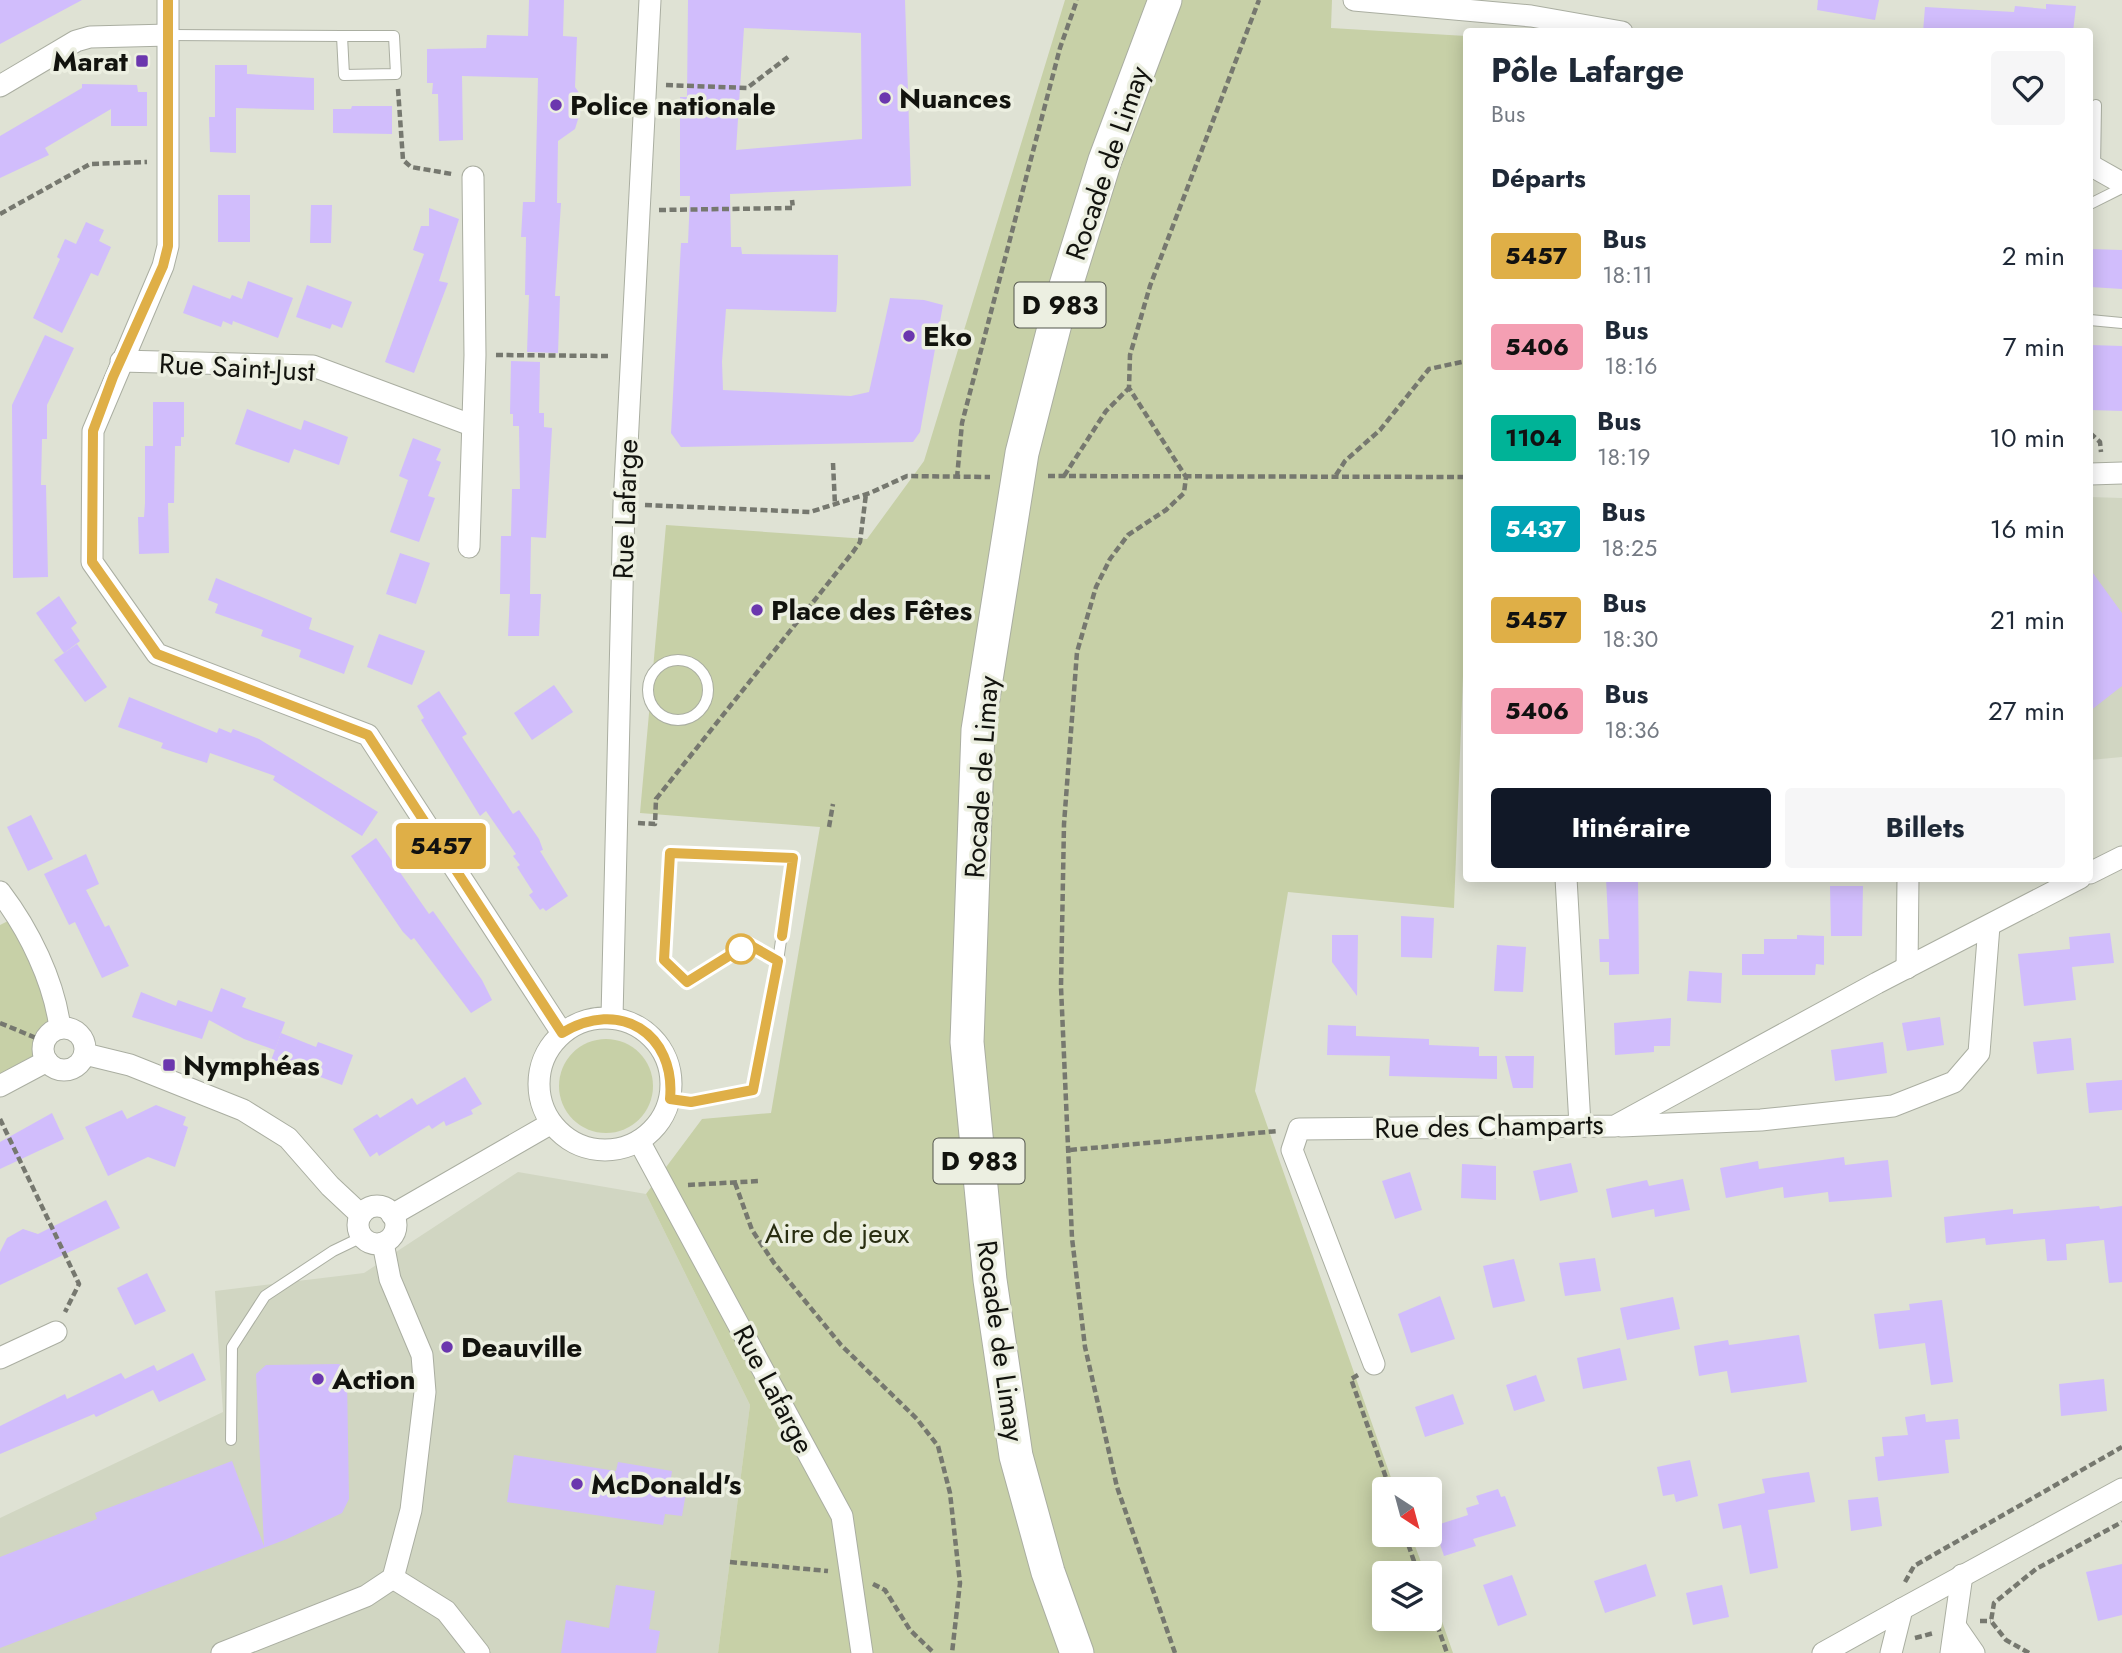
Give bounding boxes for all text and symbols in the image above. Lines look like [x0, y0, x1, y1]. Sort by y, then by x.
place label: Marat [52, 41, 128, 82]
text: Pôle Lafarge [1491, 47, 1684, 94]
button: heart [1991, 51, 2065, 125]
marker: Marat [134, 53, 150, 69]
street label: Rocade de Limay [1055, 60, 1160, 266]
place label: Nuances [899, 78, 1011, 119]
place label: Police nationale [570, 85, 776, 126]
marker: Nuances [877, 90, 893, 106]
marker: Police nationale [548, 97, 564, 113]
text: Bus [1491, 97, 1525, 131]
text: Départs [1491, 159, 1586, 197]
text: Bus [1602, 220, 1646, 258]
text: 2 min [2002, 237, 2065, 275]
text: 5457 [1505, 238, 1567, 273]
text: 18:11 [1602, 258, 1653, 292]
road number: D 983 [1014, 282, 1106, 328]
text: Bus [1604, 311, 1648, 349]
place label: Eko [923, 316, 972, 357]
marker: Eko [901, 328, 917, 344]
text: 7 min [2003, 328, 2065, 366]
text: 5406 [1505, 329, 1569, 364]
street label: Rue Saint-Just [158, 343, 316, 392]
text: 18:16 [1604, 349, 1658, 383]
text: Bus [1597, 402, 1641, 440]
text: 10 min [1989, 419, 2065, 457]
text: 1104 [1505, 420, 1562, 455]
street label: Rue Lafarge [603, 438, 648, 580]
text: 18:19 [1597, 440, 1650, 474]
text: Bus [1601, 493, 1645, 531]
text: 16 min [1990, 510, 2065, 548]
text: 5437 [1505, 511, 1566, 546]
text: 18:25 [1601, 531, 1657, 565]
text: Bus [1602, 584, 1646, 622]
place label: Place des Fêtes [771, 590, 972, 631]
text: 21 min [1990, 601, 2065, 639]
marker: Place des Fêtes [749, 602, 765, 618]
text: 5457 [1505, 602, 1567, 637]
text: 18:30 [1602, 622, 1658, 656]
street label: Rocade de Limay [954, 674, 1009, 880]
text: Bus [1604, 675, 1648, 713]
text: 27 min [1988, 692, 2065, 730]
text: 5406 [1505, 693, 1569, 728]
text: 18:36 [1604, 713, 1660, 747]
button: Itinéraire [1491, 788, 1771, 868]
button: Billets [1785, 788, 2065, 868]
line badge: 5457 [392, 823, 490, 869]
text: 5457 [410, 828, 472, 863]
unlabelled marker [726, 934, 756, 964]
place label: Nymphéas [183, 1045, 320, 1086]
marker: Nymphéas [161, 1057, 177, 1073]
street label: Rue des Champarts [1374, 1104, 1604, 1149]
road number: D 983 [934, 1138, 1024, 1184]
park label: Aire de jeux [765, 1213, 909, 1254]
street label: Rocade de Limay [966, 1238, 1035, 1445]
street label: Rue Lafarge [723, 1318, 825, 1461]
place label: Deauville [461, 1327, 582, 1368]
marker: Deauville [439, 1339, 455, 1355]
place label: Action [331, 1359, 416, 1400]
marker: Action [310, 1371, 326, 1387]
place label: McDonald's [591, 1464, 742, 1505]
marker: McDonald's [569, 1476, 585, 1492]
north arrow [1372, 1477, 1442, 1547]
map controls [1372, 1477, 1442, 1631]
button: layers [1372, 1561, 1442, 1631]

